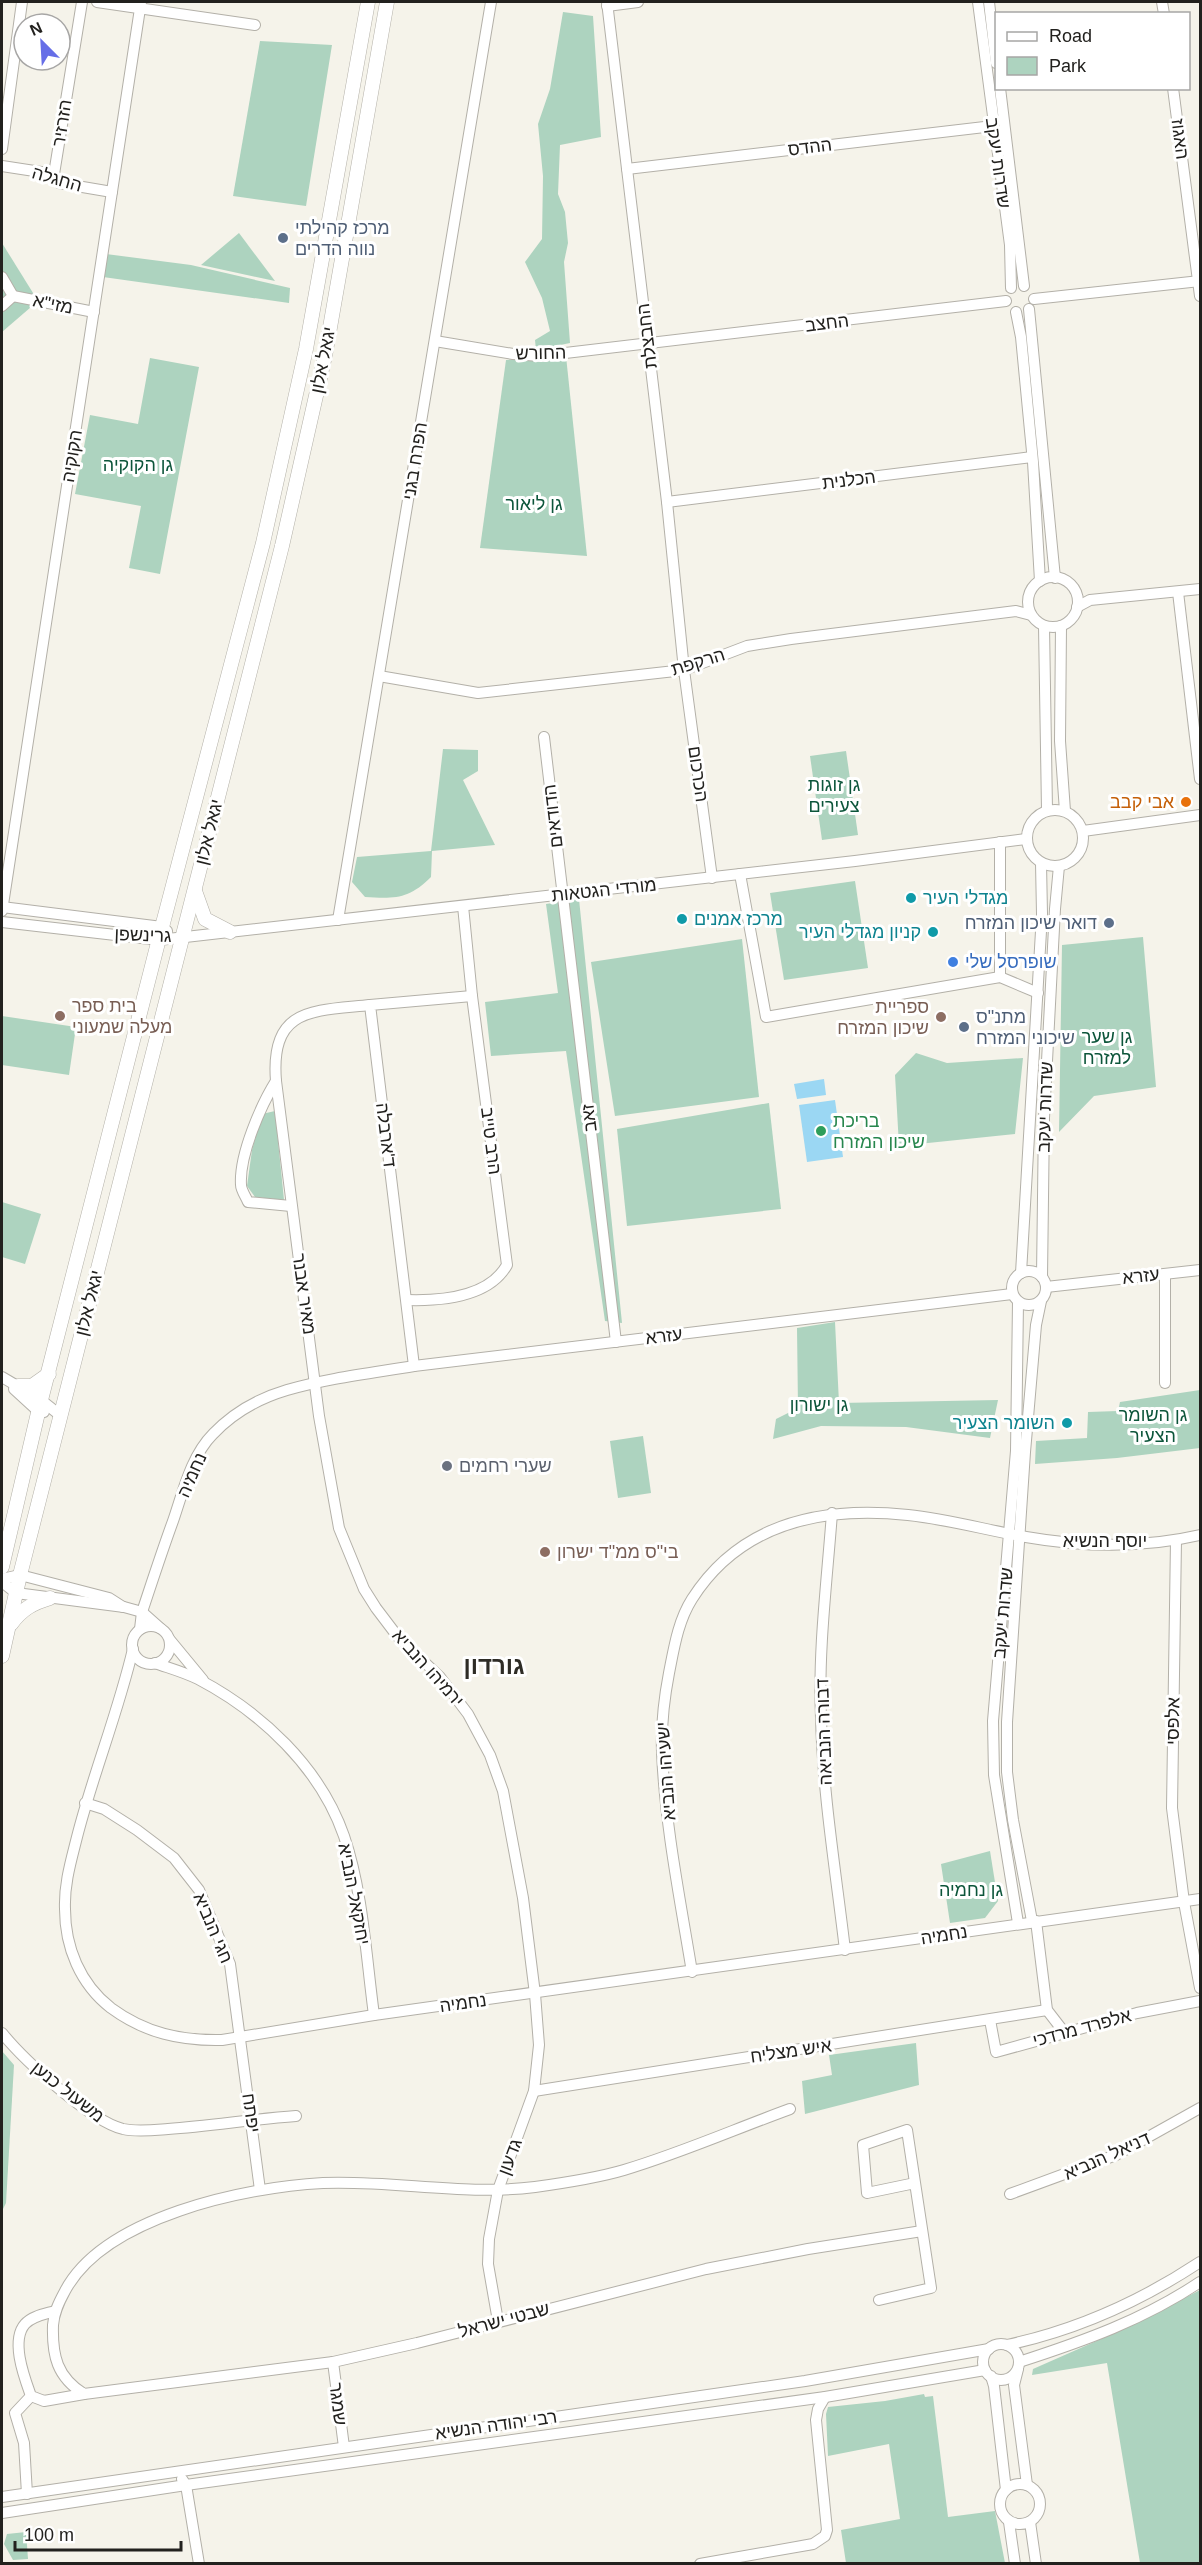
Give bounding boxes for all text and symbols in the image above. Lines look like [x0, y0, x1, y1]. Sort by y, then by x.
north arrow [12, 12, 72, 72]
legend [995, 12, 1190, 90]
text: N [27, 19, 45, 39]
text: Road [1049, 26, 1092, 46]
text: Park [1049, 56, 1087, 76]
street label: הזרזיר [48, 98, 76, 148]
street label: שדרות יעקב [982, 116, 1014, 210]
street label: האגוז [1168, 118, 1192, 160]
street label: ההדס [787, 134, 833, 160]
street label: החגלה [30, 162, 84, 196]
place label: מרכז קהילתי נווה הדרים [295, 218, 390, 259]
marker: מרכז קהילתי נווה הדרים [276, 231, 290, 245]
street label: מזי"א [31, 290, 75, 318]
street label: החבצלת [633, 302, 661, 370]
street label: החצב [804, 310, 850, 336]
street label: יגאל אלון [307, 325, 339, 395]
street label: החורש [515, 343, 567, 363]
street label: הפרח בגני [399, 421, 431, 501]
street label: הקוקיה [58, 428, 86, 484]
park label: גן הקוקיה [103, 455, 174, 475]
street label: הכלנית [821, 467, 877, 493]
park label: גן ליאור [505, 494, 563, 514]
street label: הרקפת [669, 644, 727, 680]
street label: הכרכום [684, 745, 712, 803]
park label: גן זוגות צעירים [808, 775, 861, 816]
street label: הדודאים [539, 783, 567, 849]
place label: אבי קבב [1110, 792, 1175, 812]
marker: אבי קבב [1179, 795, 1193, 809]
street label: יגאל אלון [191, 797, 227, 867]
street label: מורדי הגטאות [550, 875, 658, 905]
place label: מגדלי העיר [923, 888, 1008, 908]
marker: מגדלי העיר [904, 891, 918, 905]
place label: מרכז אמנים [694, 909, 783, 929]
marker: מרכז אמנים [675, 912, 689, 926]
place label: דואר שיכון המזרח [965, 913, 1097, 933]
marker: דואר שיכון המזרח [1102, 916, 1116, 930]
place label: קניון מגדלי העיר [799, 922, 921, 942]
street label: גרינשפן [114, 924, 172, 946]
marker: קניון מגדלי העיר [926, 925, 940, 939]
place label: שופרסל שלי [965, 952, 1057, 972]
marker: שופרסל שלי [946, 955, 960, 969]
place label: בית ספר מעלה שמעוני [72, 996, 172, 1037]
place label: ספריית שיכון המזרח [837, 997, 929, 1038]
place label: מתנ"ס שיכוני המזרח [976, 1007, 1075, 1048]
marker: בית ספר מעלה שמעוני [53, 1009, 67, 1023]
marker: ספריית שיכון המזרח [934, 1010, 948, 1024]
marker: מתנ"ס שיכוני המזרח [957, 1020, 971, 1034]
park label: גן שער למזרח [1082, 1027, 1133, 1068]
street label: שדרות יעקב [1033, 1061, 1057, 1153]
street label: ד'ארבלה [372, 1102, 400, 1168]
street label: זאב [577, 1103, 601, 1133]
street label: הרב טייב [477, 1106, 505, 1176]
place label: בריכת שיכון המזרח [833, 1111, 925, 1152]
marker: בריכת שיכון המזרח [814, 1124, 828, 1138]
street label: מאיר אבנר [288, 1252, 320, 1336]
street label: עזרא [1121, 1264, 1161, 1288]
street label: יגאל אלון [71, 1268, 107, 1338]
street label: עזרא [644, 1324, 684, 1348]
park label: גן ישורון [790, 1395, 849, 1415]
park label: גן השומר הצעיר [1119, 1405, 1188, 1446]
place label: השומר הצעיר [953, 1413, 1055, 1433]
marker: השומר הצעיר [1060, 1416, 1074, 1430]
street label: נחמיה [173, 1449, 211, 1501]
place label: שערי רחמים [459, 1456, 552, 1476]
marker: שערי רחמים [440, 1459, 454, 1473]
street label: יוסף הנשיא [1063, 1531, 1147, 1551]
place label: בי"ס ממ"ד ישרון [557, 1542, 679, 1562]
marker: בי"ס ממ"ד ישרון [538, 1545, 552, 1559]
street label: שדרות יעקב [989, 1567, 1017, 1659]
street label: ירמיהו הנביא [388, 1625, 468, 1711]
district label: גורדון [463, 1652, 525, 1679]
street label: דבורה הנביאה [812, 1678, 836, 1786]
street label: אלפסי [1163, 1696, 1183, 1745]
street label: ישעיהו הנביא [653, 1721, 679, 1821]
street label: יחזקאל הנביא [334, 1841, 374, 1947]
park label: גן נחמיה [939, 1880, 1004, 1900]
street label: חגי הנביא [189, 1890, 237, 1966]
street label: נחמיה [919, 1921, 969, 1949]
street label: נחמיה [438, 1990, 488, 2016]
street label: אלפרד מרדכי [1031, 2005, 1134, 2051]
street label: איש מצליח [749, 2035, 834, 2067]
street label: משעול כנען [28, 2058, 108, 2126]
street label: יפתח [238, 2092, 264, 2134]
street label: דניאל הנביא [1061, 2128, 1153, 2184]
street label: גדעון [494, 2136, 526, 2178]
street label: שבטי ישראל [456, 2298, 552, 2342]
street label: שמגר [325, 2382, 351, 2426]
street label: רבי יהודה הנשיא [434, 2407, 558, 2443]
scale bar [15, 2514, 182, 2552]
text: 100 m [24, 2525, 74, 2545]

